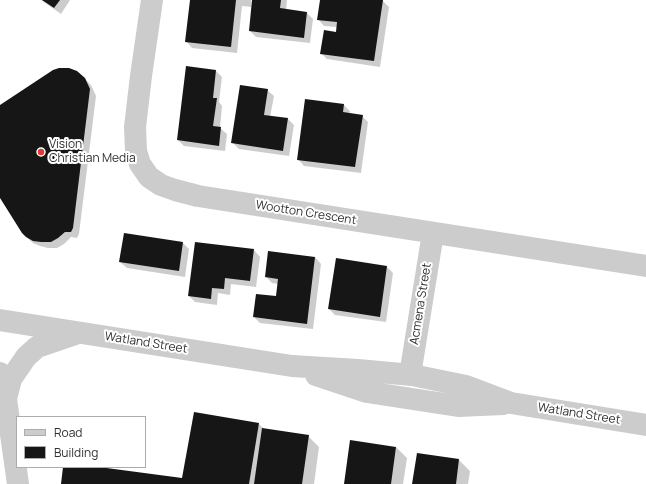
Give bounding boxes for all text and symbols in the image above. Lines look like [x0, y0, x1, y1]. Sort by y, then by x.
place label: Vision Christian Media [49, 138, 136, 166]
marker: Vision Christian Media [36, 147, 46, 157]
street label: Wootton Crescent [255, 198, 357, 228]
street label: Acmena Street [407, 262, 435, 346]
street label: Watland Street [104, 329, 188, 357]
street label: Watland Street [537, 400, 621, 428]
legend [16, 416, 146, 468]
text: Road [54, 424, 82, 441]
text: Building [54, 444, 98, 461]

